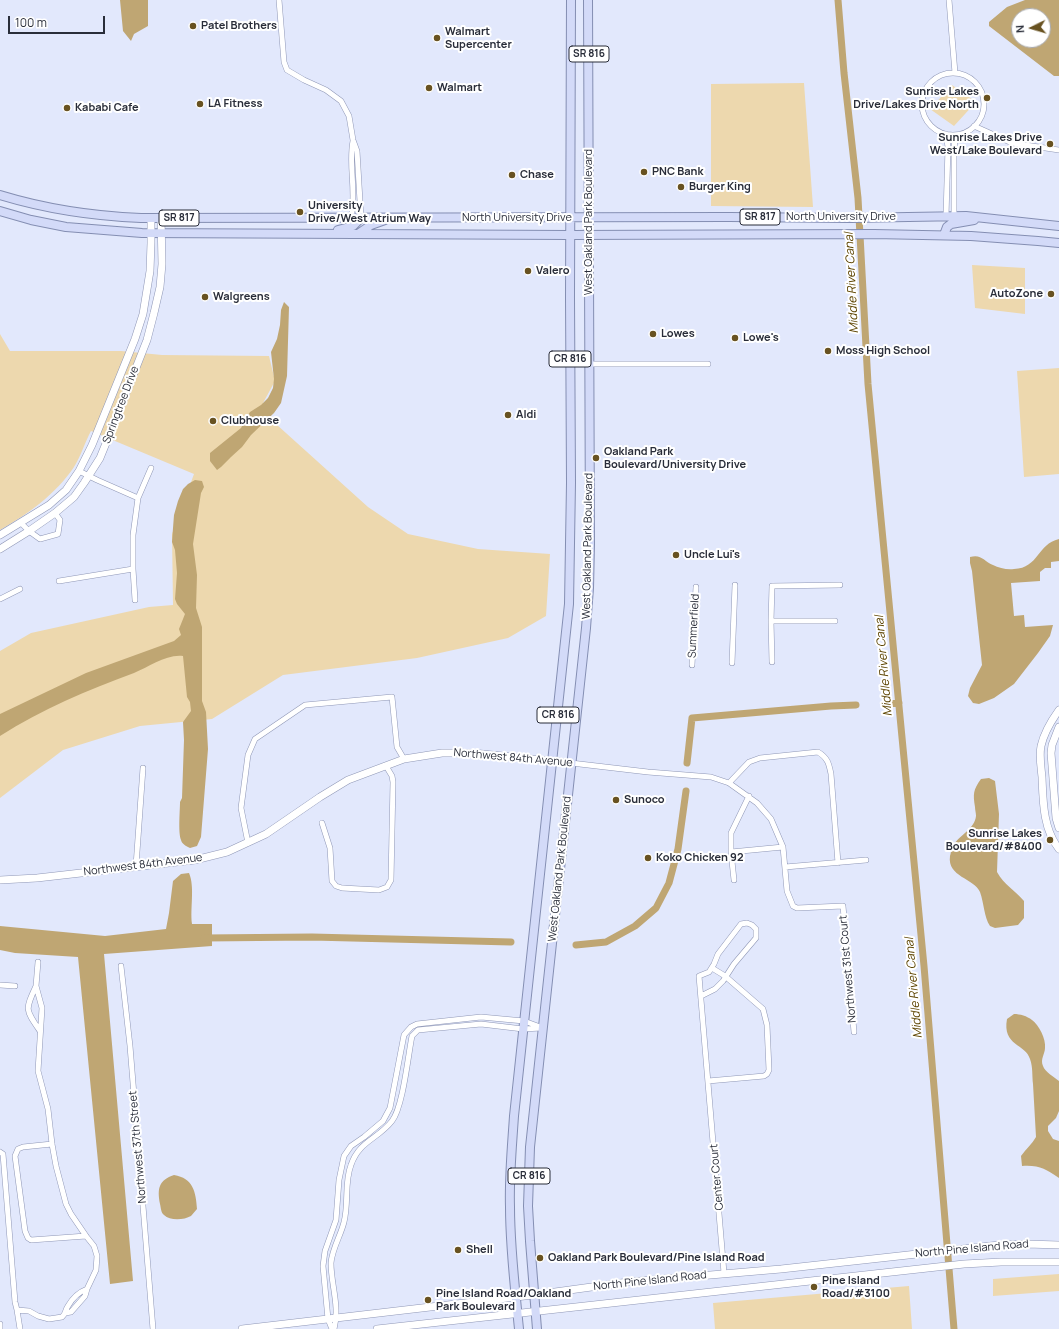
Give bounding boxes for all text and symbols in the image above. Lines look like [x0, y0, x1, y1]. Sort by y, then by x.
scale bar [10, 8, 107, 34]
north arrow [1011, 8, 1051, 48]
text: 100 m [15, 14, 47, 31]
place label: Patel Brothers [201, 19, 277, 33]
marker: Patel Brothers [188, 21, 198, 31]
text: N [1012, 24, 1027, 34]
place label: Walmart Supercenter [445, 25, 512, 51]
marker: Walmart Supercenter [432, 33, 442, 43]
road number: SR 816 [569, 46, 609, 62]
place label: Walmart [437, 81, 482, 95]
marker: Walmart [424, 83, 434, 93]
place label: Sunrise Lakes Drive/Lakes Drive North [853, 85, 979, 111]
marker: Sunrise Lakes Drive/Lakes Drive North [982, 93, 992, 103]
place label: LA Fitness [208, 97, 262, 111]
marker: LA Fitness [195, 99, 205, 109]
place label: Kababi Cafe [75, 101, 139, 115]
marker: Kababi Cafe [62, 103, 72, 113]
place label: Sunrise Lakes Drive West/Lake Boulevard [930, 131, 1042, 157]
marker: Sunrise Lakes Drive West/Lake Boulevard [1045, 139, 1055, 149]
street label: West Oakland Park Boulevard [582, 149, 596, 295]
place label: PNC Bank [652, 165, 703, 179]
marker: PNC Bank [639, 167, 649, 177]
place label: Chase [520, 168, 554, 182]
marker: Chase [507, 170, 517, 180]
place label: Burger King [689, 180, 751, 194]
marker: Burger King [676, 182, 686, 192]
place label: University Drive/West Atrium Way [308, 199, 431, 225]
marker: University Drive/West Atrium Way [295, 207, 305, 217]
road number: SR 817 [740, 209, 780, 225]
road number: SR 817 [159, 210, 199, 226]
street label: North University Drive [786, 210, 896, 224]
street label: North University Drive [462, 211, 572, 225]
water label: Middle River Canal [842, 232, 862, 334]
place label: Valero [536, 264, 570, 278]
marker: Valero [523, 266, 533, 276]
place label: AutoZone [990, 287, 1043, 301]
marker: AutoZone [1046, 289, 1056, 299]
place label: Walgreens [213, 290, 270, 304]
marker: Walgreens [200, 292, 210, 302]
place label: Lowes [661, 327, 695, 341]
marker: Lowes [648, 329, 658, 339]
place label: Lowe's [743, 331, 779, 345]
marker: Lowe's [730, 333, 740, 343]
place label: Moss High School [836, 344, 930, 358]
marker: Moss High School [823, 346, 833, 356]
road number: CR 816 [549, 351, 591, 367]
street label: Springtree Drive [100, 364, 142, 446]
place label: Aldi [516, 408, 536, 422]
marker: Aldi [503, 410, 513, 420]
place label: Clubhouse [221, 414, 279, 428]
marker: Clubhouse [208, 416, 218, 426]
place label: Oakland Park Boulevard/University Drive [604, 445, 746, 471]
marker: Oakland Park Boulevard/University Drive [591, 453, 601, 463]
street label: West Oakland Park Boulevard [580, 473, 596, 619]
place label: Uncle Lui's [684, 548, 740, 562]
marker: Uncle Lui's [671, 550, 681, 560]
street label: Summerfield [686, 593, 702, 659]
water label: Middle River Canal [872, 615, 896, 717]
road number: CR 816 [537, 707, 579, 723]
street label: Northwest 84th Avenue [453, 746, 573, 770]
place label: Sunoco [624, 793, 665, 807]
marker: Sunoco [611, 795, 621, 805]
street label: West Oakland Park Boulevard [546, 796, 574, 942]
place label: Sunrise Lakes Boulevard/#8400 [946, 827, 1042, 853]
marker: Sunrise Lakes Boulevard/#8400 [1045, 835, 1055, 845]
street label: Northwest 84th Avenue [83, 851, 203, 879]
place label: Koko Chicken 92 [656, 851, 743, 865]
marker: Koko Chicken 92 [643, 853, 653, 863]
street label: Northwest 31st Court [837, 915, 859, 1023]
water label: Middle River Canal [902, 937, 926, 1039]
street label: Northwest 37th Street [126, 1090, 150, 1204]
street label: Center Court [708, 1143, 726, 1211]
road number: CR 816 [508, 1168, 550, 1184]
street label: North Pine Island Road [915, 1237, 1029, 1261]
place label: Shell [466, 1243, 493, 1257]
marker: Shell [453, 1245, 463, 1255]
place label: Oakland Park Boulevard/Pine Island Road [548, 1251, 765, 1265]
marker: Oakland Park Boulevard/Pine Island Road [535, 1253, 545, 1263]
street label: North Pine Island Road [593, 1268, 707, 1294]
place label: Pine Island Road/#3100 [822, 1274, 890, 1300]
marker: Pine Island Road/#3100 [809, 1282, 819, 1292]
place label: Pine Island Road/Oakland Park Boulevard [436, 1287, 571, 1313]
marker: Pine Island Road/Oakland Park Boulevard [423, 1295, 433, 1305]

